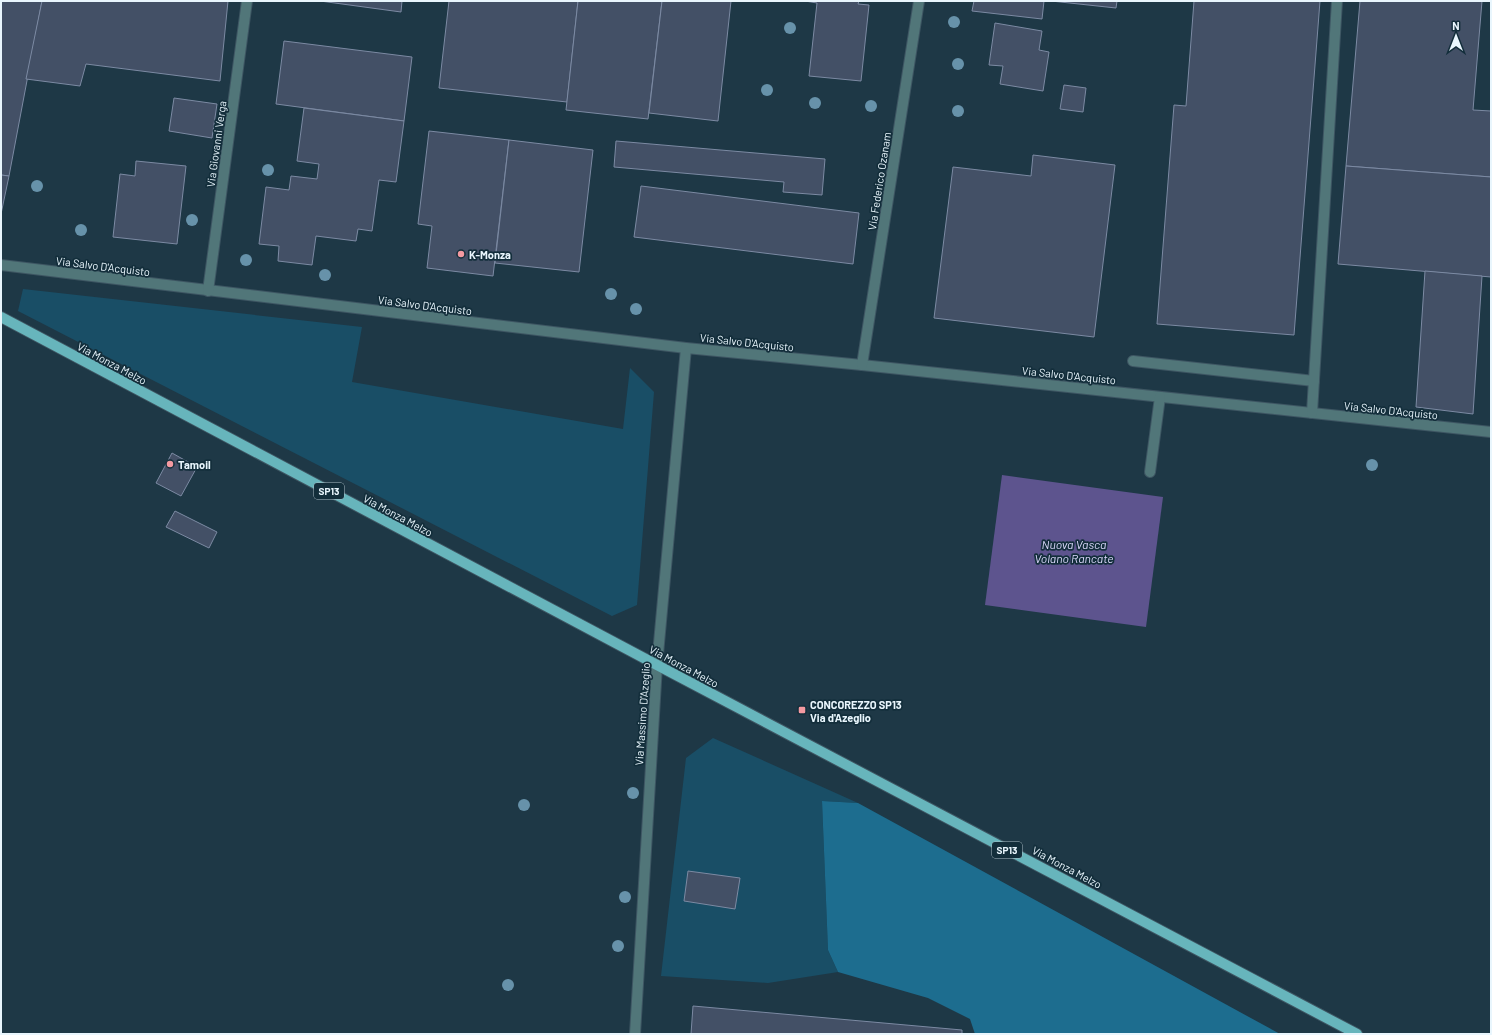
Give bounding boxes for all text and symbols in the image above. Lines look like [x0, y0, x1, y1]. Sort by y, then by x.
north arrow [1436, 16, 1476, 56]
text: N [1452, 19, 1460, 32]
street label: Via Giovanni Verga [203, 100, 229, 188]
street label: Via Federico Ozanam [865, 131, 893, 231]
place label: K-Monza [469, 248, 511, 261]
marker: K-Monza [456, 249, 466, 259]
street label: Via Salvo D'Acquisto [55, 254, 151, 278]
street label: Via Salvo D'Acquisto [377, 293, 473, 317]
street label: Via Salvo D'Acquisto [699, 331, 795, 353]
street label: Via Monza Melzo [75, 339, 149, 387]
street label: Via Salvo D'Acquisto [1021, 364, 1117, 386]
street label: Via Salvo D'Acquisto [1343, 399, 1439, 421]
place label: Tamoil [178, 458, 211, 471]
marker: Tamoil [165, 459, 175, 469]
road number: SP13 [314, 483, 344, 499]
street label: Via Monza Melzo [361, 491, 435, 539]
water label: Nuova Vasca Volano Rancate [1035, 537, 1113, 565]
street label: Via Monza Melzo [647, 642, 721, 690]
street label: Via Massimo D'Azeglio [632, 662, 652, 766]
place label: CONCOREZZO SP13 Via d'Azeglio [810, 698, 902, 724]
marker: CONCOREZZO SP13 Via d'Azeglio [797, 705, 807, 715]
road number: SP13 [992, 842, 1022, 858]
street label: Via Monza Melzo [1030, 843, 1104, 891]

